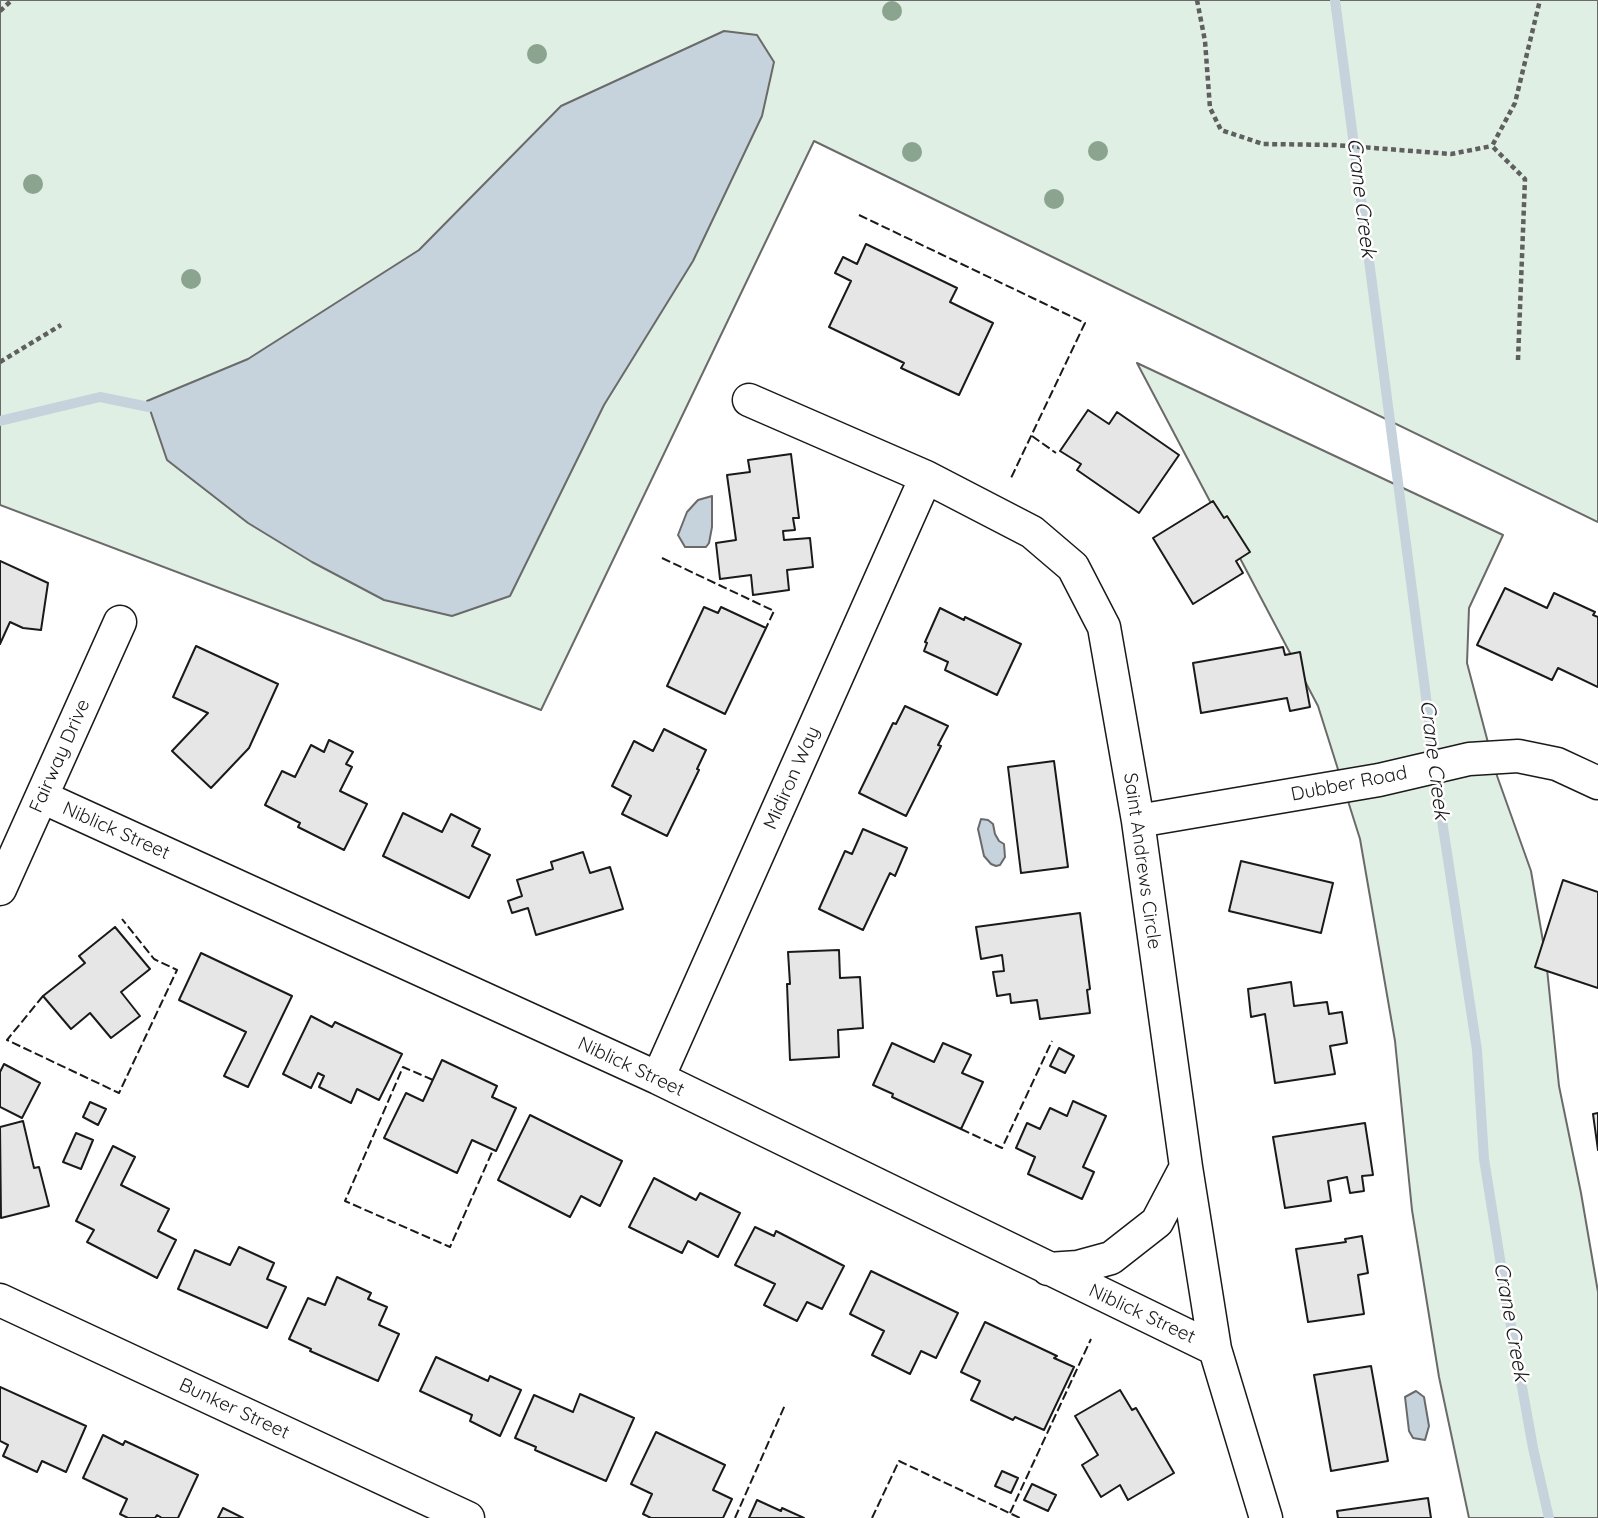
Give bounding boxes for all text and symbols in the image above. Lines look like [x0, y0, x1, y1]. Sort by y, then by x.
water label: Crane Creek [1341, 137, 1381, 259]
street label: Fairway Drive [25, 696, 95, 816]
water label: Crane Creek [1414, 699, 1454, 821]
street label: Midiron Way [759, 723, 825, 833]
street label: Dubber Road [1289, 762, 1409, 806]
street label: Saint Andrews Circle [1118, 771, 1166, 951]
street label: Niblick Street [59, 797, 173, 865]
street label: Niblick Street [574, 1032, 688, 1102]
water label: Crane Creek [1488, 1261, 1534, 1383]
street label: Niblick Street [1085, 1279, 1199, 1349]
street label: Bunker Street [175, 1374, 293, 1444]

